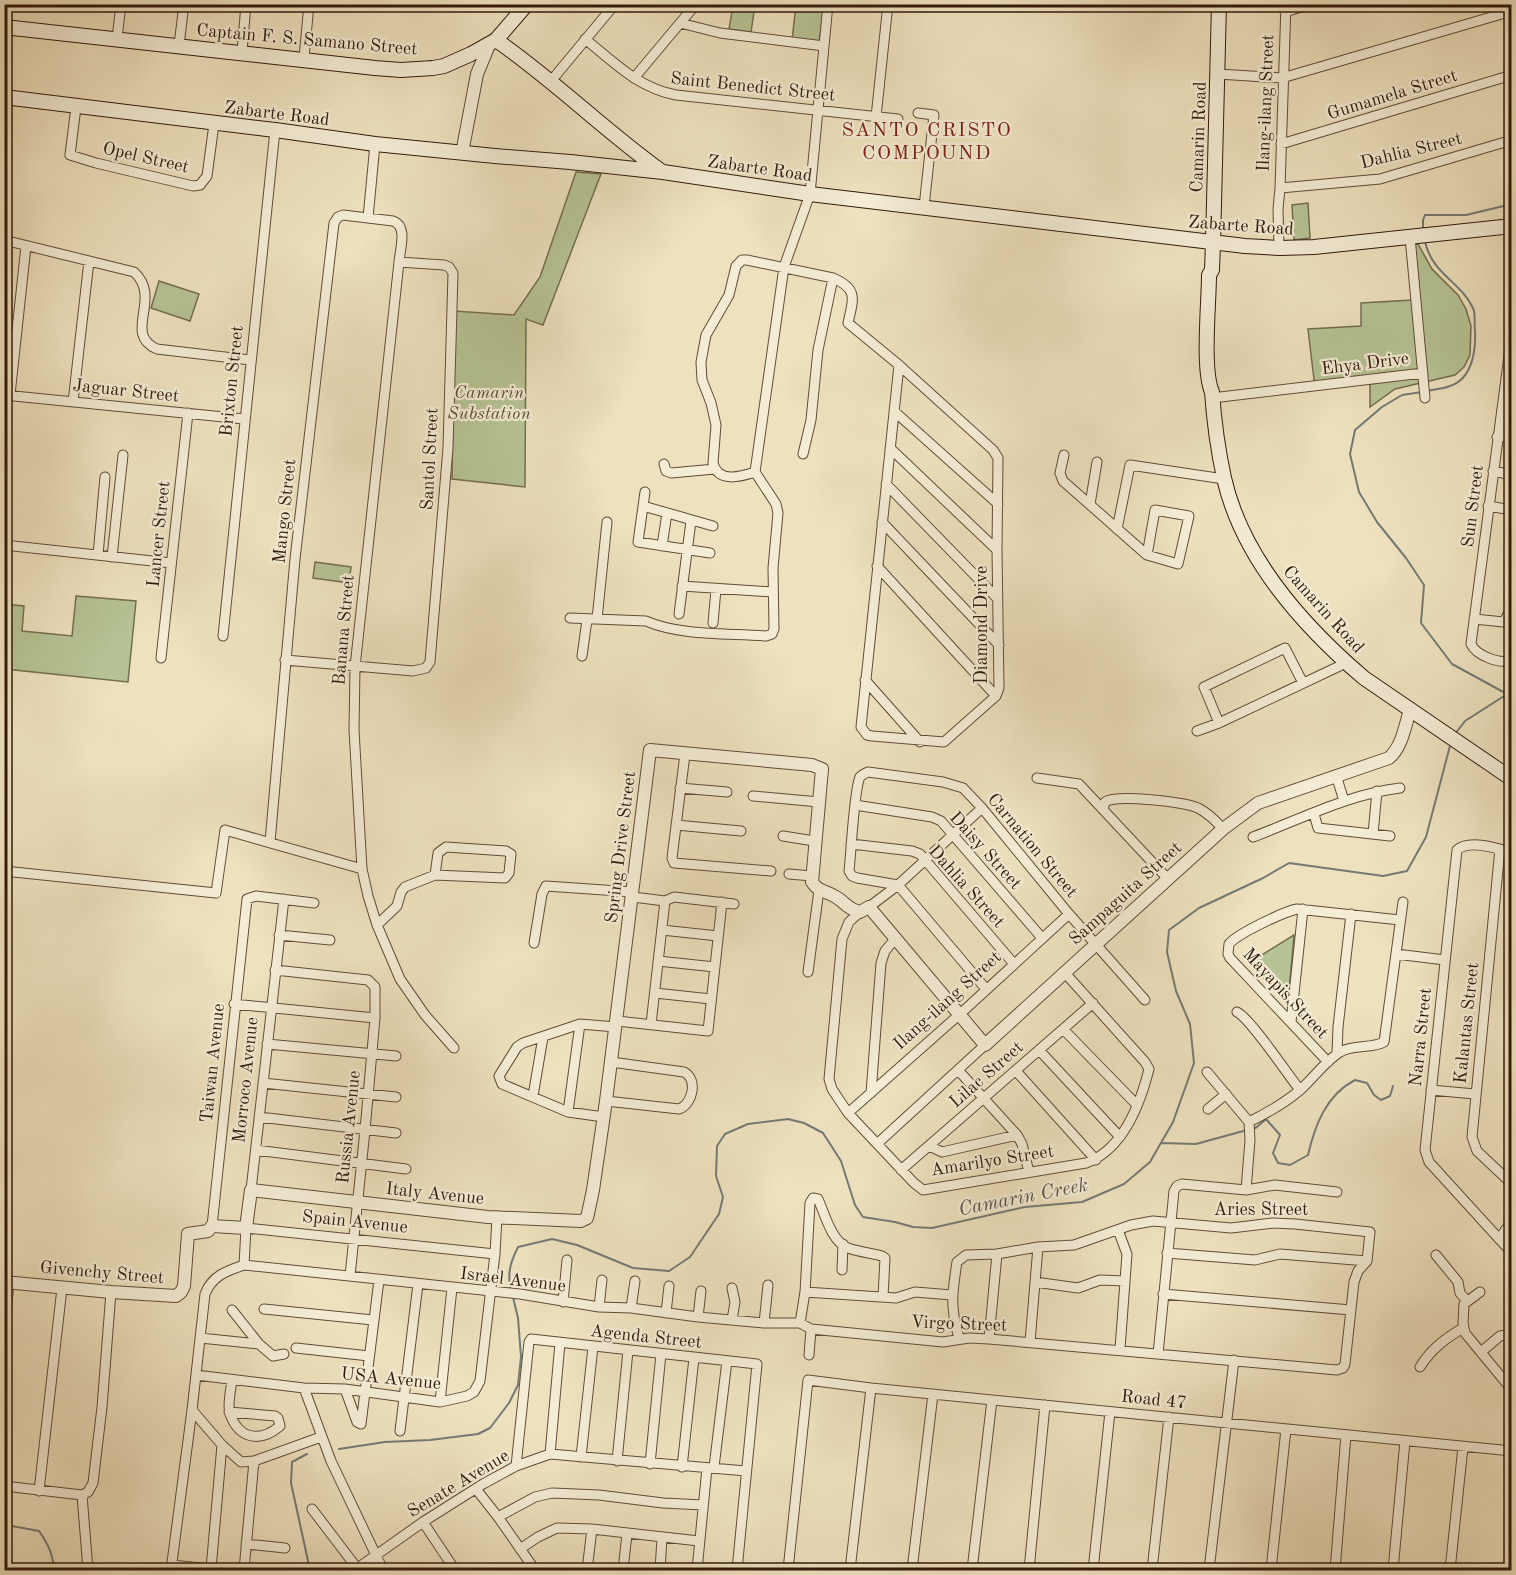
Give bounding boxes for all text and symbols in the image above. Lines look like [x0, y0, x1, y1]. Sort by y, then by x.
street label: Captain F. S. Samano Street [196, 21, 418, 59]
street label: Ilang-ilang Street [1255, 34, 1277, 172]
street label: Gumamela Street [1325, 67, 1459, 123]
street label: Saint Benedict Street [669, 69, 836, 105]
street label: Camarin Road [1188, 81, 1210, 193]
street label: Zabarte Road [223, 99, 331, 129]
district label: SANTO CRISTO COMPOUND [842, 121, 1012, 164]
street label: Dahlia Street [1359, 130, 1464, 172]
street label: Opel Street [101, 139, 191, 177]
street label: Zabarte Road [706, 153, 814, 185]
street label: Zabarte Road [1188, 213, 1294, 239]
street label: Brixton Street [217, 325, 247, 438]
street label: Ehya Drive [1320, 350, 1410, 378]
street label: Jaguar Street [72, 376, 180, 406]
park label: Camarin Substation [447, 384, 531, 423]
street label: Santol Street [418, 407, 442, 511]
street label: Mango Street [271, 458, 299, 564]
street label: Sun Street [1459, 464, 1487, 549]
street label: Lancer Street [144, 480, 174, 588]
street label: Camarin Road [1279, 562, 1367, 657]
street label: Diamond Drive [973, 566, 991, 684]
street label: Banana Street [330, 574, 358, 686]
street label: Spring Drive Street [603, 770, 639, 924]
street label: Carnation Street [984, 790, 1081, 901]
street label: Daisy Street [946, 808, 1025, 893]
street label: Sampaguita Street [1066, 839, 1185, 949]
street label: Dahlia Street [925, 842, 1008, 931]
street label: Mayapis Street [1239, 945, 1332, 1042]
street label: Ilang-ilang Street [890, 948, 1005, 1054]
street label: Kalantas Street [1452, 962, 1482, 1085]
street label: Narra Street [1407, 987, 1435, 1087]
street label: Taiwan Avenue [198, 1003, 228, 1124]
street label: Morroco Avenue [230, 1016, 262, 1144]
street label: Lilac Street [946, 1038, 1027, 1111]
street label: Russia Avenue [334, 1069, 364, 1185]
street label: Amarilyo Street [929, 1142, 1055, 1180]
water label: Camarin Creek [957, 1176, 1090, 1220]
street label: Italy Avenue [385, 1180, 485, 1208]
street label: Aries Street [1214, 1201, 1308, 1219]
street label: Spain Avenue [301, 1207, 409, 1236]
street label: Givenchy Street [39, 1259, 165, 1287]
street label: Israel Avenue [459, 1265, 567, 1295]
street label: Virgo Street [910, 1313, 1008, 1335]
street label: Agenda Street [589, 1322, 703, 1352]
street label: USA Avenue [340, 1365, 442, 1393]
street label: Road 47 [1120, 1388, 1188, 1412]
street label: Senate Avenue [405, 1447, 512, 1521]

